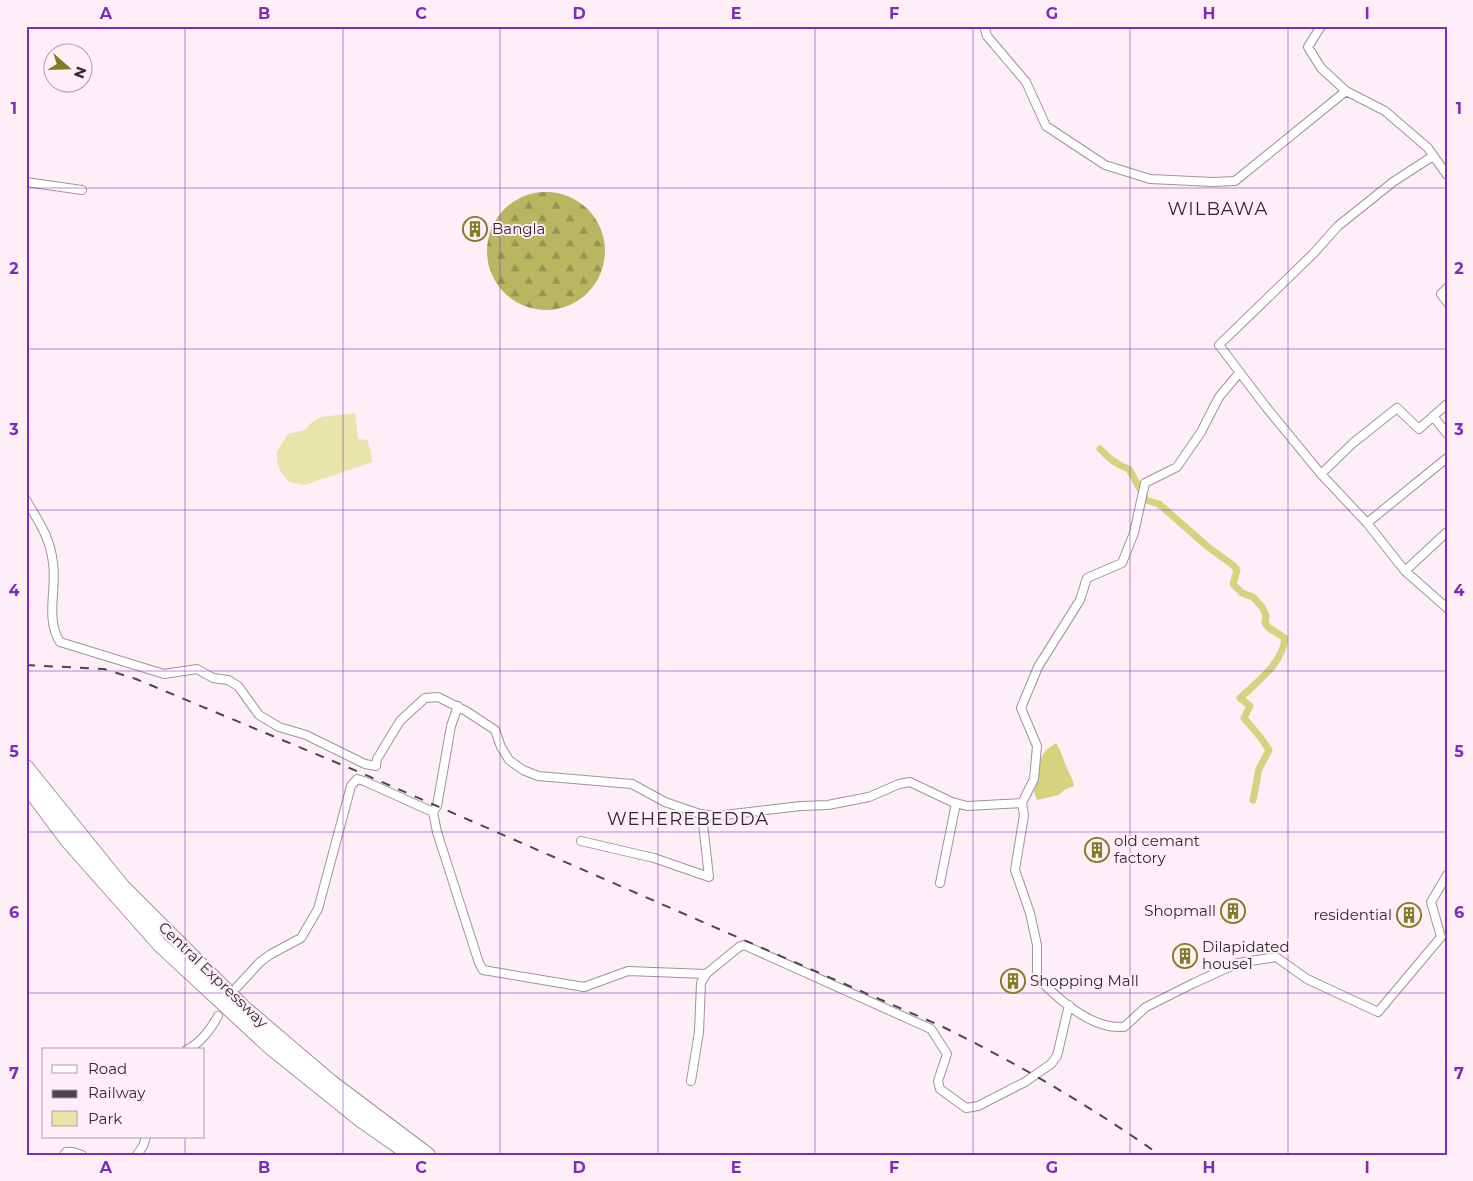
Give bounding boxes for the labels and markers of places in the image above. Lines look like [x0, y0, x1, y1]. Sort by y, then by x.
building icon: Bangla [462, 216, 488, 242]
place label: Bangla [492, 219, 545, 238]
place label: old cemant factory [1114, 831, 1200, 867]
building icon: old cemant factory [1084, 837, 1110, 863]
building icon: Shopmall [1220, 898, 1246, 924]
place label: Shopmall [1144, 901, 1216, 920]
building icon: residential [1396, 902, 1422, 928]
place label: residential [1313, 905, 1392, 924]
place label: Dilapidated house1 [1202, 937, 1290, 973]
building icon: Dilapidated house1 [1172, 943, 1198, 969]
building icon: Shopping Mall [1000, 968, 1026, 994]
place label: Shopping Mall [1030, 971, 1139, 990]

